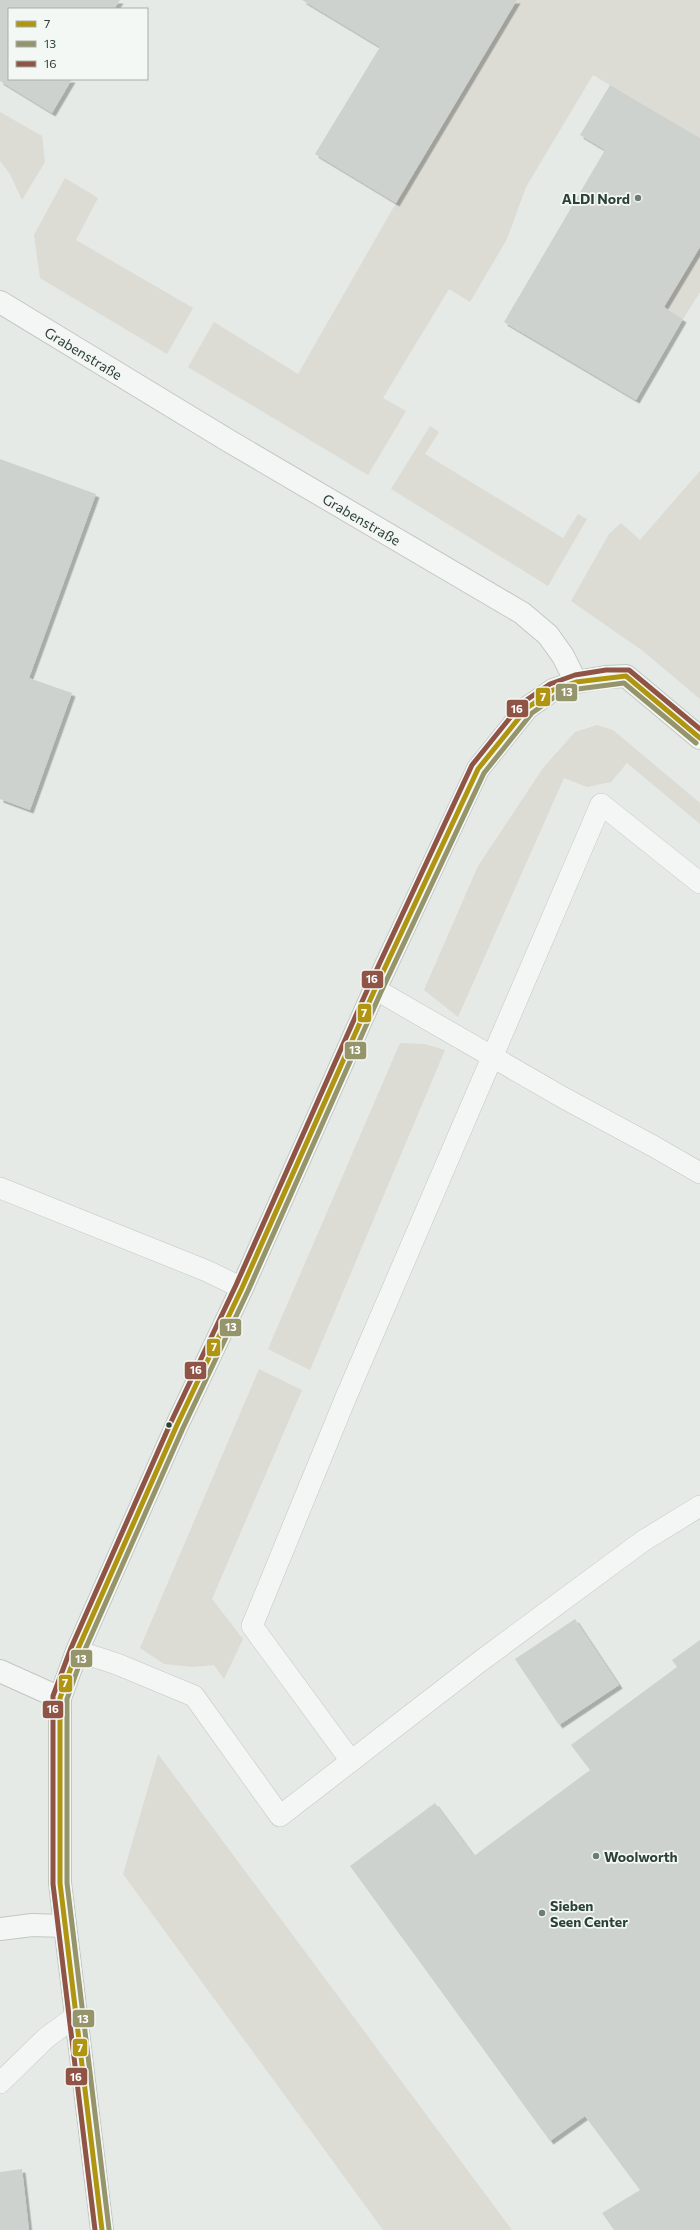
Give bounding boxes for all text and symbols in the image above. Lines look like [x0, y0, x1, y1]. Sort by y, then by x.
legend [8, 8, 148, 80]
text: 7 [44, 16, 50, 30]
text: 13 [44, 36, 56, 50]
text: 16 [44, 56, 56, 70]
place label: ALDI Nord [562, 190, 630, 207]
marker: ALDI Nord [633, 193, 643, 203]
street label: Grabenstraße [42, 323, 126, 383]
street label: Grabenstraße [320, 490, 404, 548]
line badge: 13 [555, 683, 578, 702]
text: 13 [561, 685, 573, 698]
line badge: 7 [535, 687, 551, 707]
text: 7 [540, 690, 546, 703]
line badge: 16 [506, 699, 529, 718]
text: 16 [511, 702, 523, 715]
line badge: 16 [361, 970, 384, 989]
text: 16 [366, 972, 378, 985]
line badge: 7 [357, 1003, 372, 1023]
text: 7 [361, 1006, 367, 1019]
line badge: 13 [344, 1041, 367, 1060]
text: 13 [349, 1043, 361, 1056]
line badge: 13 [219, 1318, 242, 1337]
text: 13 [225, 1320, 237, 1333]
line badge: 7 [206, 1338, 221, 1357]
text: 7 [211, 1340, 217, 1353]
line badge: 16 [184, 1361, 207, 1380]
text: 16 [190, 1363, 202, 1376]
unlabelled marker [164, 1420, 174, 1430]
line badge: 13 [70, 1649, 93, 1668]
text: 13 [75, 1652, 87, 1665]
line badge: 7 [58, 1674, 73, 1693]
text: 7 [62, 1676, 68, 1689]
line badge: 16 [42, 1700, 64, 1719]
text: 16 [47, 1702, 59, 1715]
place label: Woolworth [604, 1848, 678, 1865]
marker: Woolworth [591, 1851, 601, 1861]
place label: Sieben Seen Center [550, 1897, 628, 1930]
marker: Sieben Seen Center [537, 1908, 547, 1918]
line badge: 13 [72, 2009, 95, 2028]
text: 13 [77, 2012, 89, 2025]
line badge: 7 [72, 2038, 88, 2057]
text: 7 [77, 2041, 83, 2054]
line badge: 16 [65, 2067, 88, 2086]
text: 16 [70, 2070, 82, 2083]

